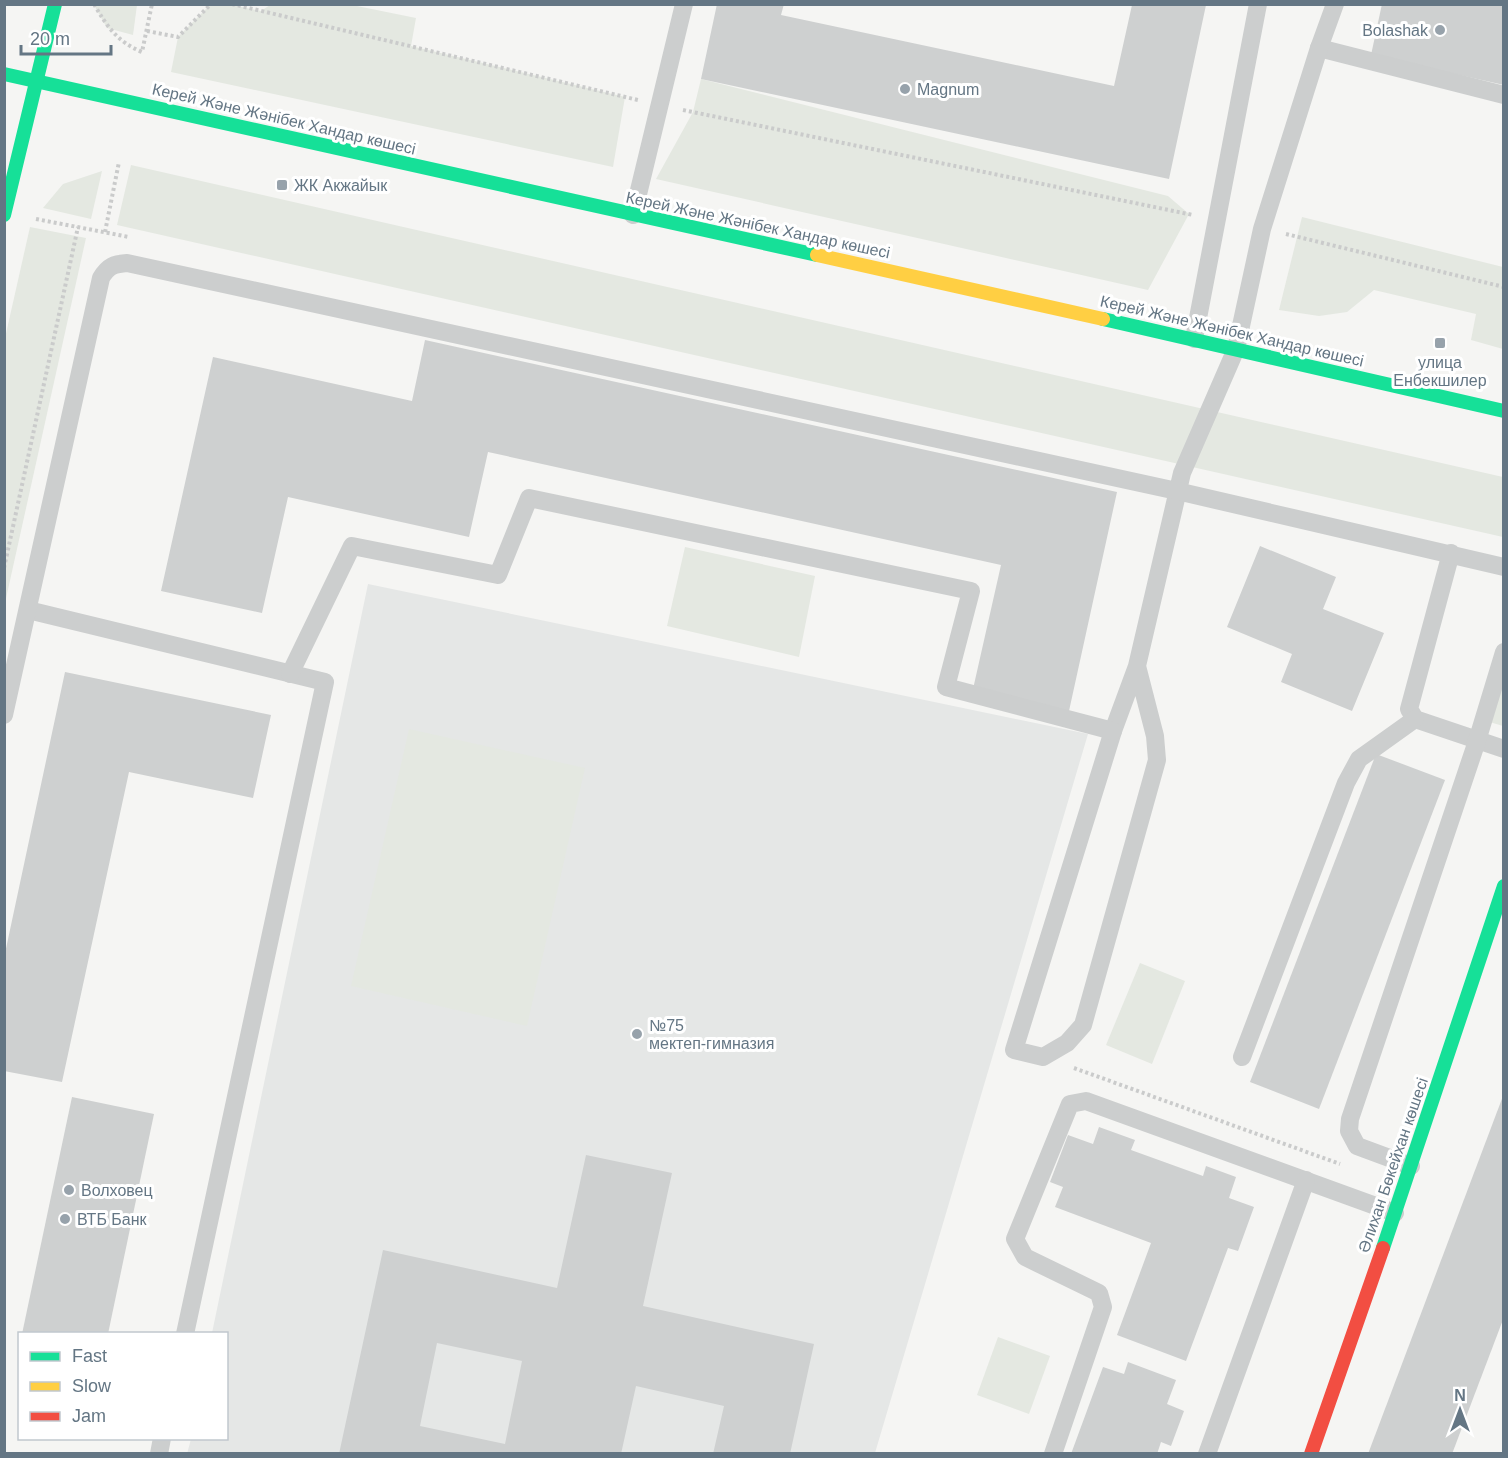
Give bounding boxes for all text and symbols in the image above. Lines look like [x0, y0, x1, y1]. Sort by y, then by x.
scale bar [21, 18, 111, 56]
place label: Bolashak [1362, 22, 1429, 39]
marker: Bolashak [1433, 23, 1447, 37]
text: 20 m [30, 29, 70, 49]
street label: Керей Және Жәнібек Хандар көшесі [151, 80, 417, 158]
place label: Magnum [917, 81, 979, 98]
marker: Magnum [898, 82, 912, 96]
place label: ЖК Акжайык [294, 177, 388, 194]
marker: ЖК Акжайык [275, 178, 289, 192]
street label: Керей Және Жәнібек Хандар көшесі [624, 189, 892, 261]
street label: Керей Және Жәнібек Хандар көшесі [1099, 292, 1365, 370]
marker: улица Енбекшилер [1433, 336, 1447, 350]
place label: улица Енбекшилер [1393, 354, 1487, 389]
place label: №75 мектеп-гимназия [649, 1017, 774, 1052]
marker: №75 мектеп-гимназия [630, 1027, 644, 1041]
street label: Әлихан Бөкейхан көшесі [1355, 1075, 1431, 1255]
place label: Волховец [81, 1182, 153, 1199]
marker: Волховец [62, 1183, 76, 1197]
place label: ВТБ Банк [77, 1211, 148, 1228]
marker: ВТБ Банк [58, 1212, 72, 1226]
legend [18, 1332, 228, 1440]
text: Fast [72, 1346, 107, 1366]
text: Slow [72, 1376, 112, 1396]
north arrow [1430, 1380, 1490, 1440]
text: N [1454, 1387, 1466, 1404]
text: Jam [72, 1406, 106, 1426]

